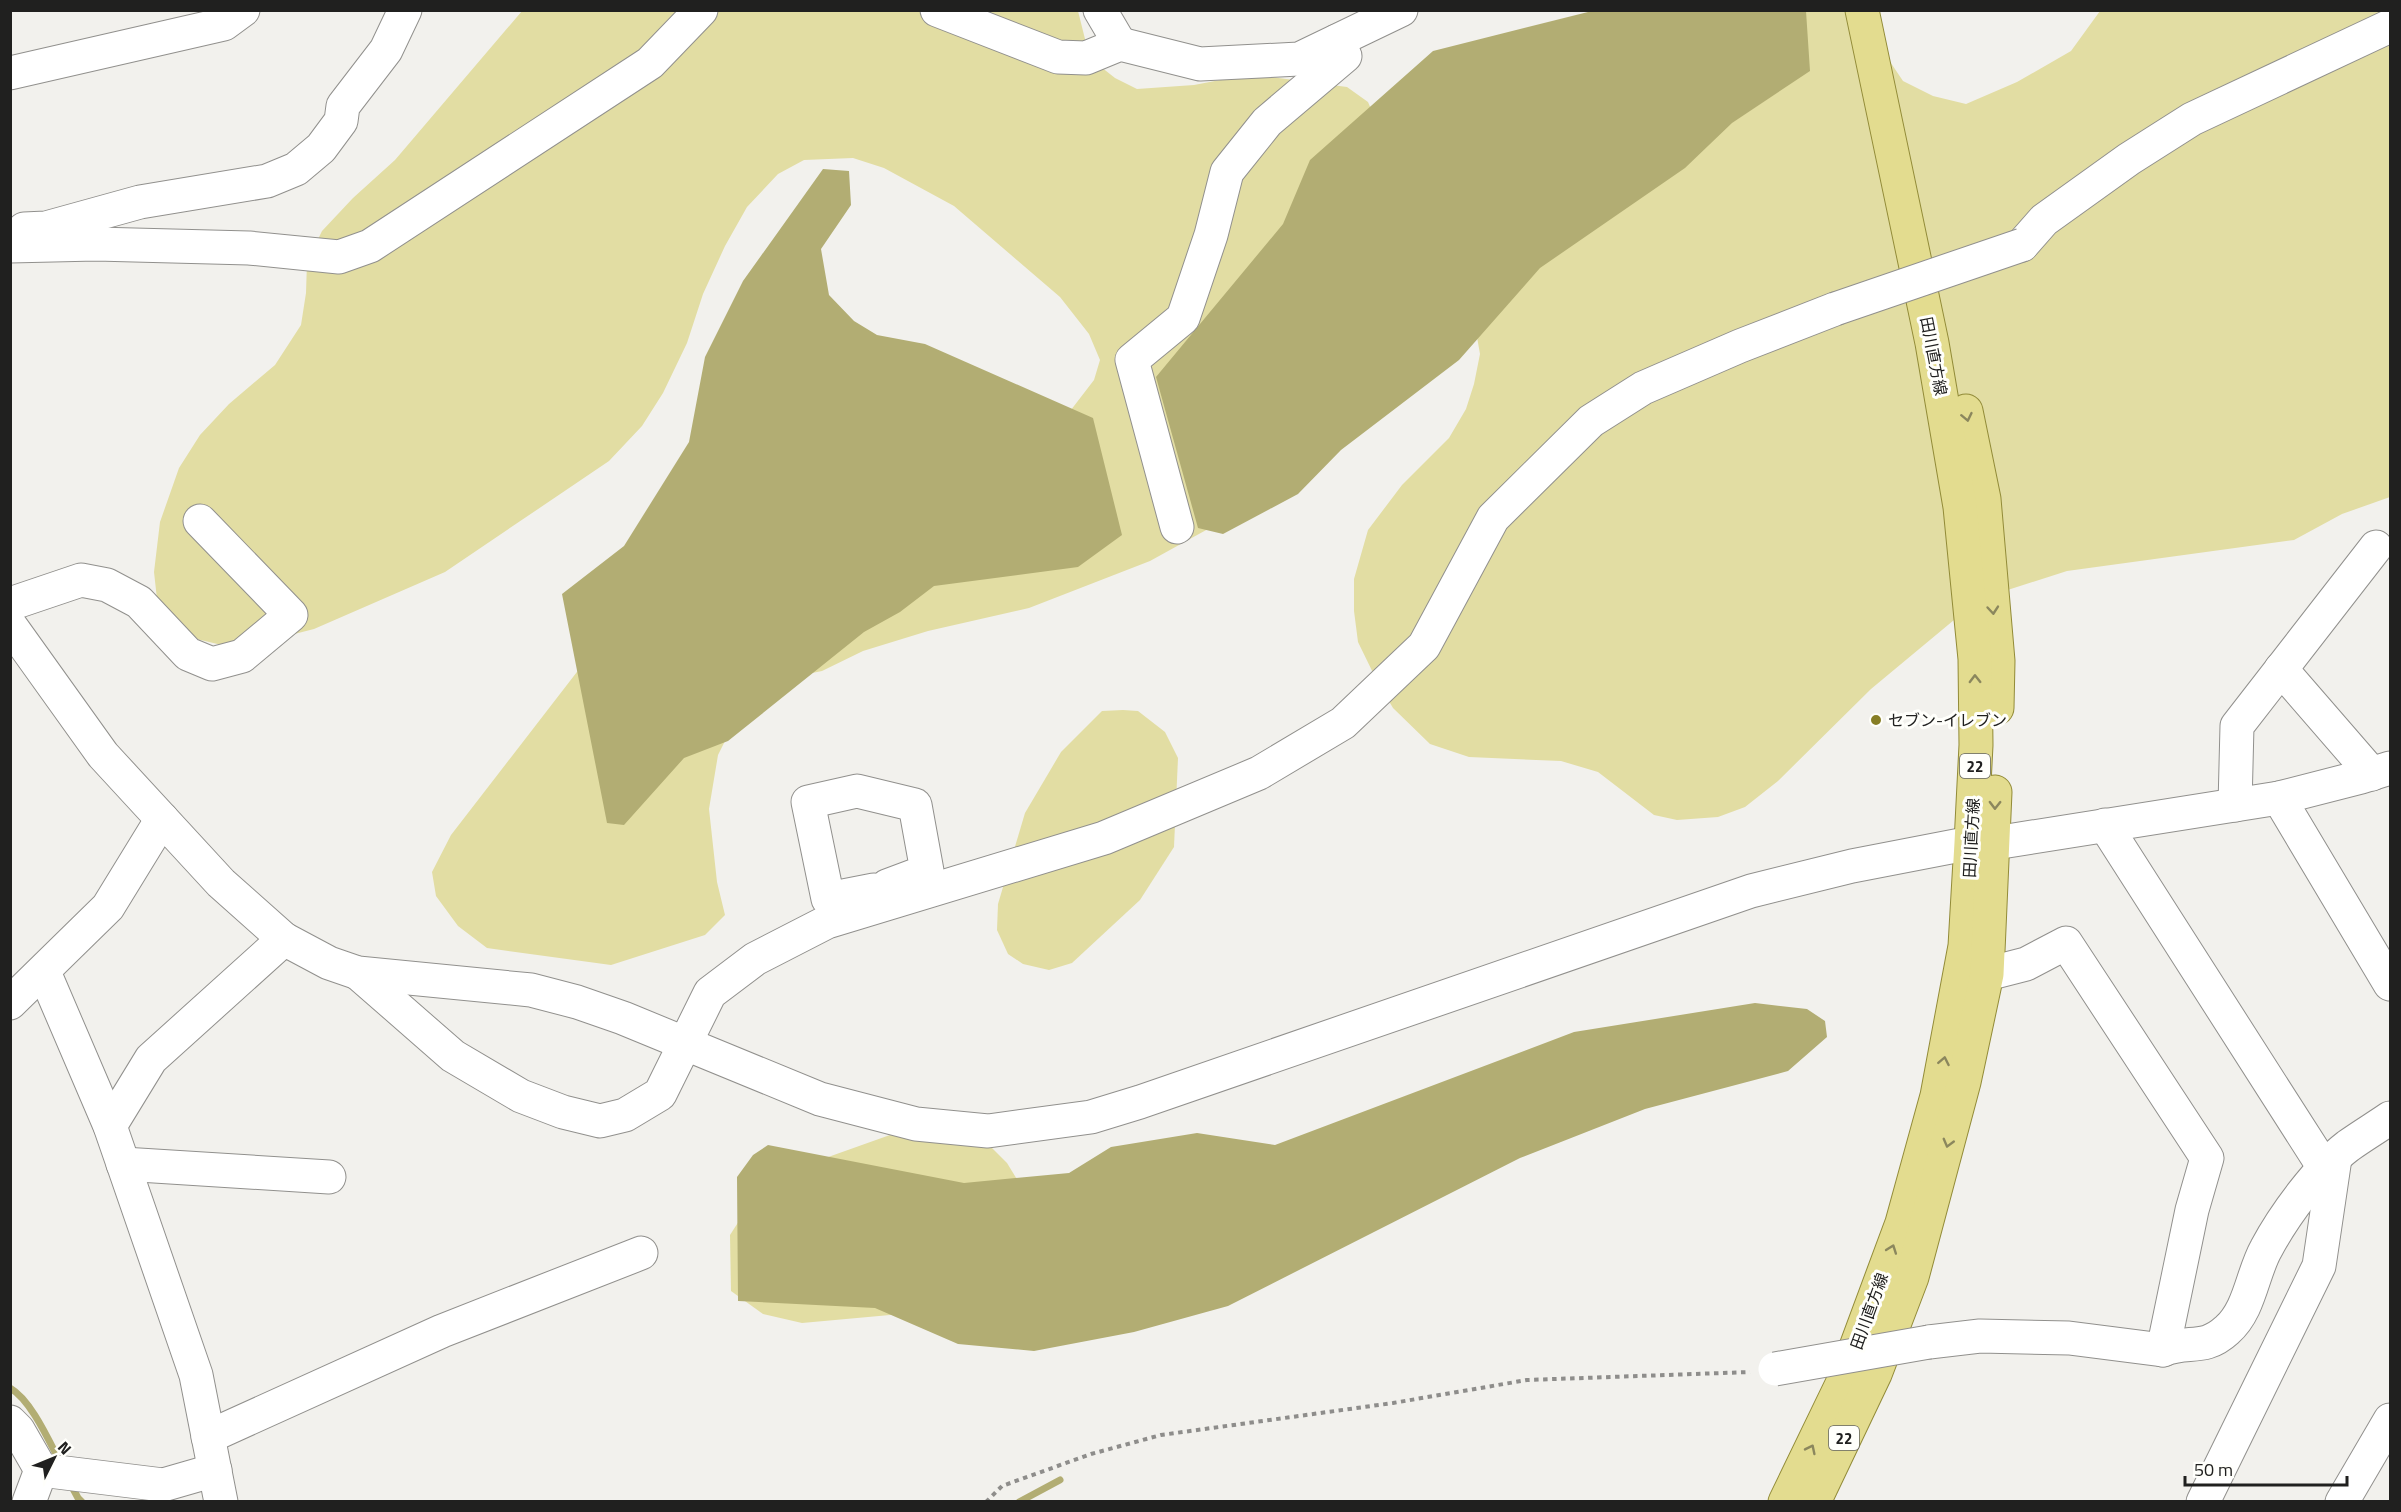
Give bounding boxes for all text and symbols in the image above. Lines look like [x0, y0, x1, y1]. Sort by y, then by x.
street label: 田川直方線 [1915, 314, 1953, 398]
one-way arrow [1960, 412, 1973, 422]
one-way arrow [1987, 606, 2000, 615]
one-way arrow [1969, 675, 1981, 684]
place label: セブン-イレブン [1888, 708, 2007, 732]
marker: セブン-イレブン [1869, 713, 1883, 727]
road number: 22 [1960, 754, 1990, 778]
street label: 田川直方線 [1957, 797, 1985, 879]
one-way arrow [1989, 801, 2001, 810]
one-way arrow [1937, 1056, 1949, 1066]
one-way arrow [1943, 1137, 1955, 1147]
one-way arrow [1885, 1244, 1898, 1255]
street label: 田川直方線 [1844, 1269, 1894, 1353]
road number: 22 [1829, 1426, 1859, 1450]
north arrow [24, 1428, 84, 1488]
text: N [52, 1436, 78, 1460]
one-way arrow [1803, 1444, 1815, 1455]
scale bar [2185, 1449, 2347, 1487]
text: 50 m [2194, 1456, 2233, 1483]

